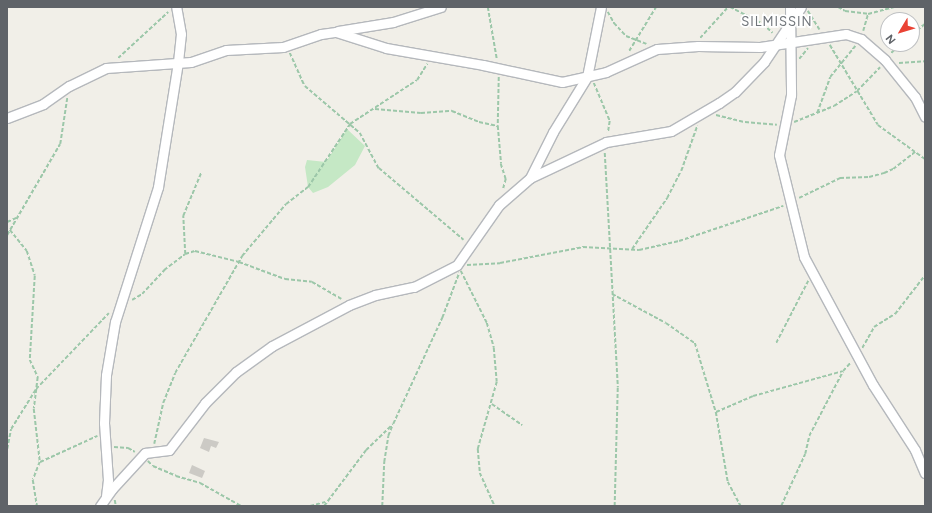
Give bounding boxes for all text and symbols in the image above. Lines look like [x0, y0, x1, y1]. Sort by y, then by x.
north arrow [880, 12, 920, 52]
district label: SILMISSIN [741, 14, 813, 30]
text: N [883, 32, 899, 46]

